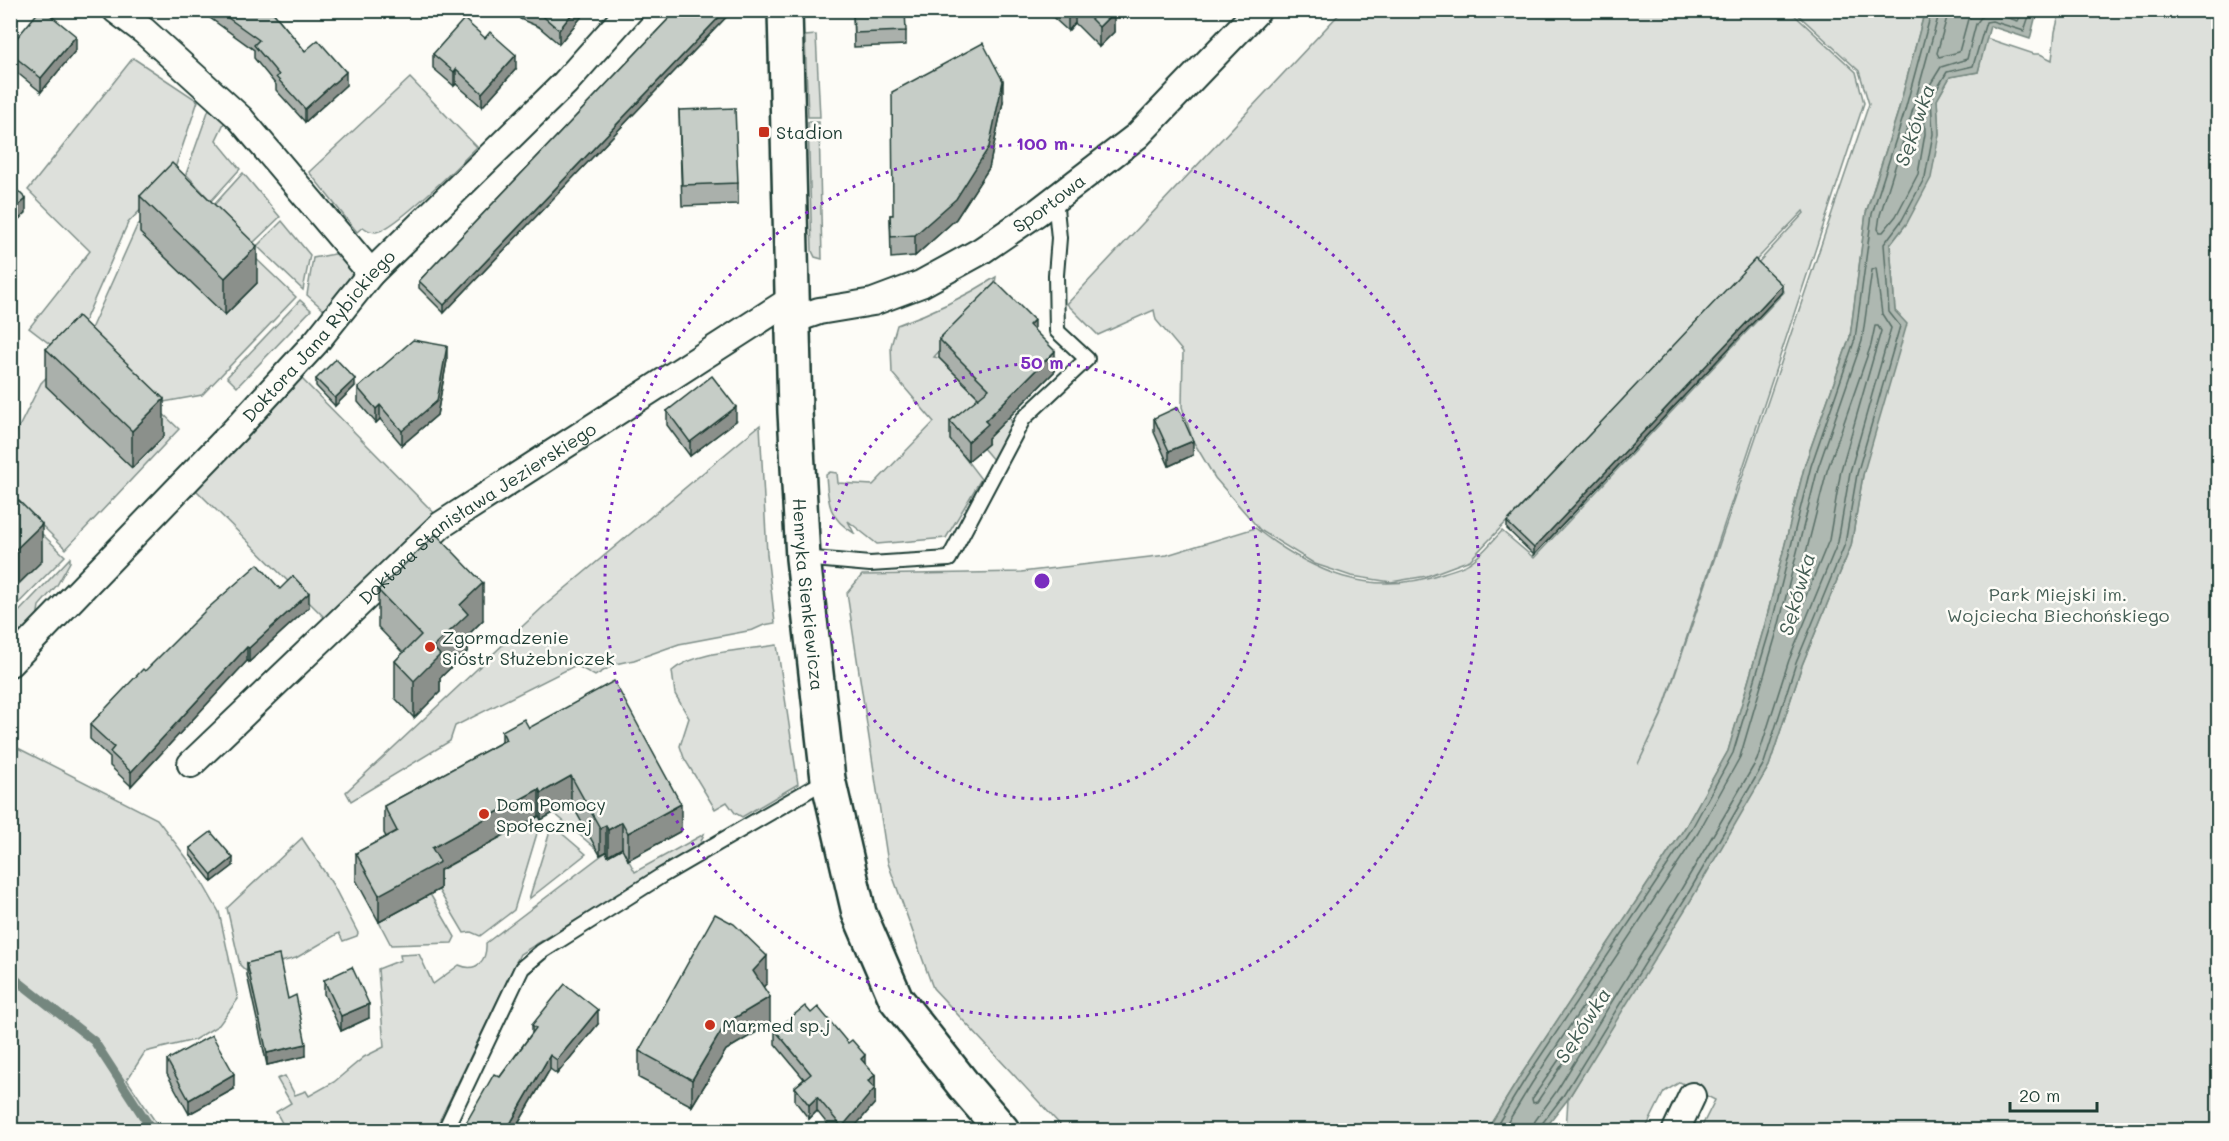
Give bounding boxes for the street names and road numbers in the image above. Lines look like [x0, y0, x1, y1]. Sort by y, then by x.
street label: Sportowa [1008, 168, 1090, 238]
street label: Doktora Jana Rybickiego [237, 244, 400, 427]
street label: Doktora Stanisława Jezierskiego [353, 416, 601, 609]
street label: Henryka Sienkiewicza [788, 497, 830, 692]

